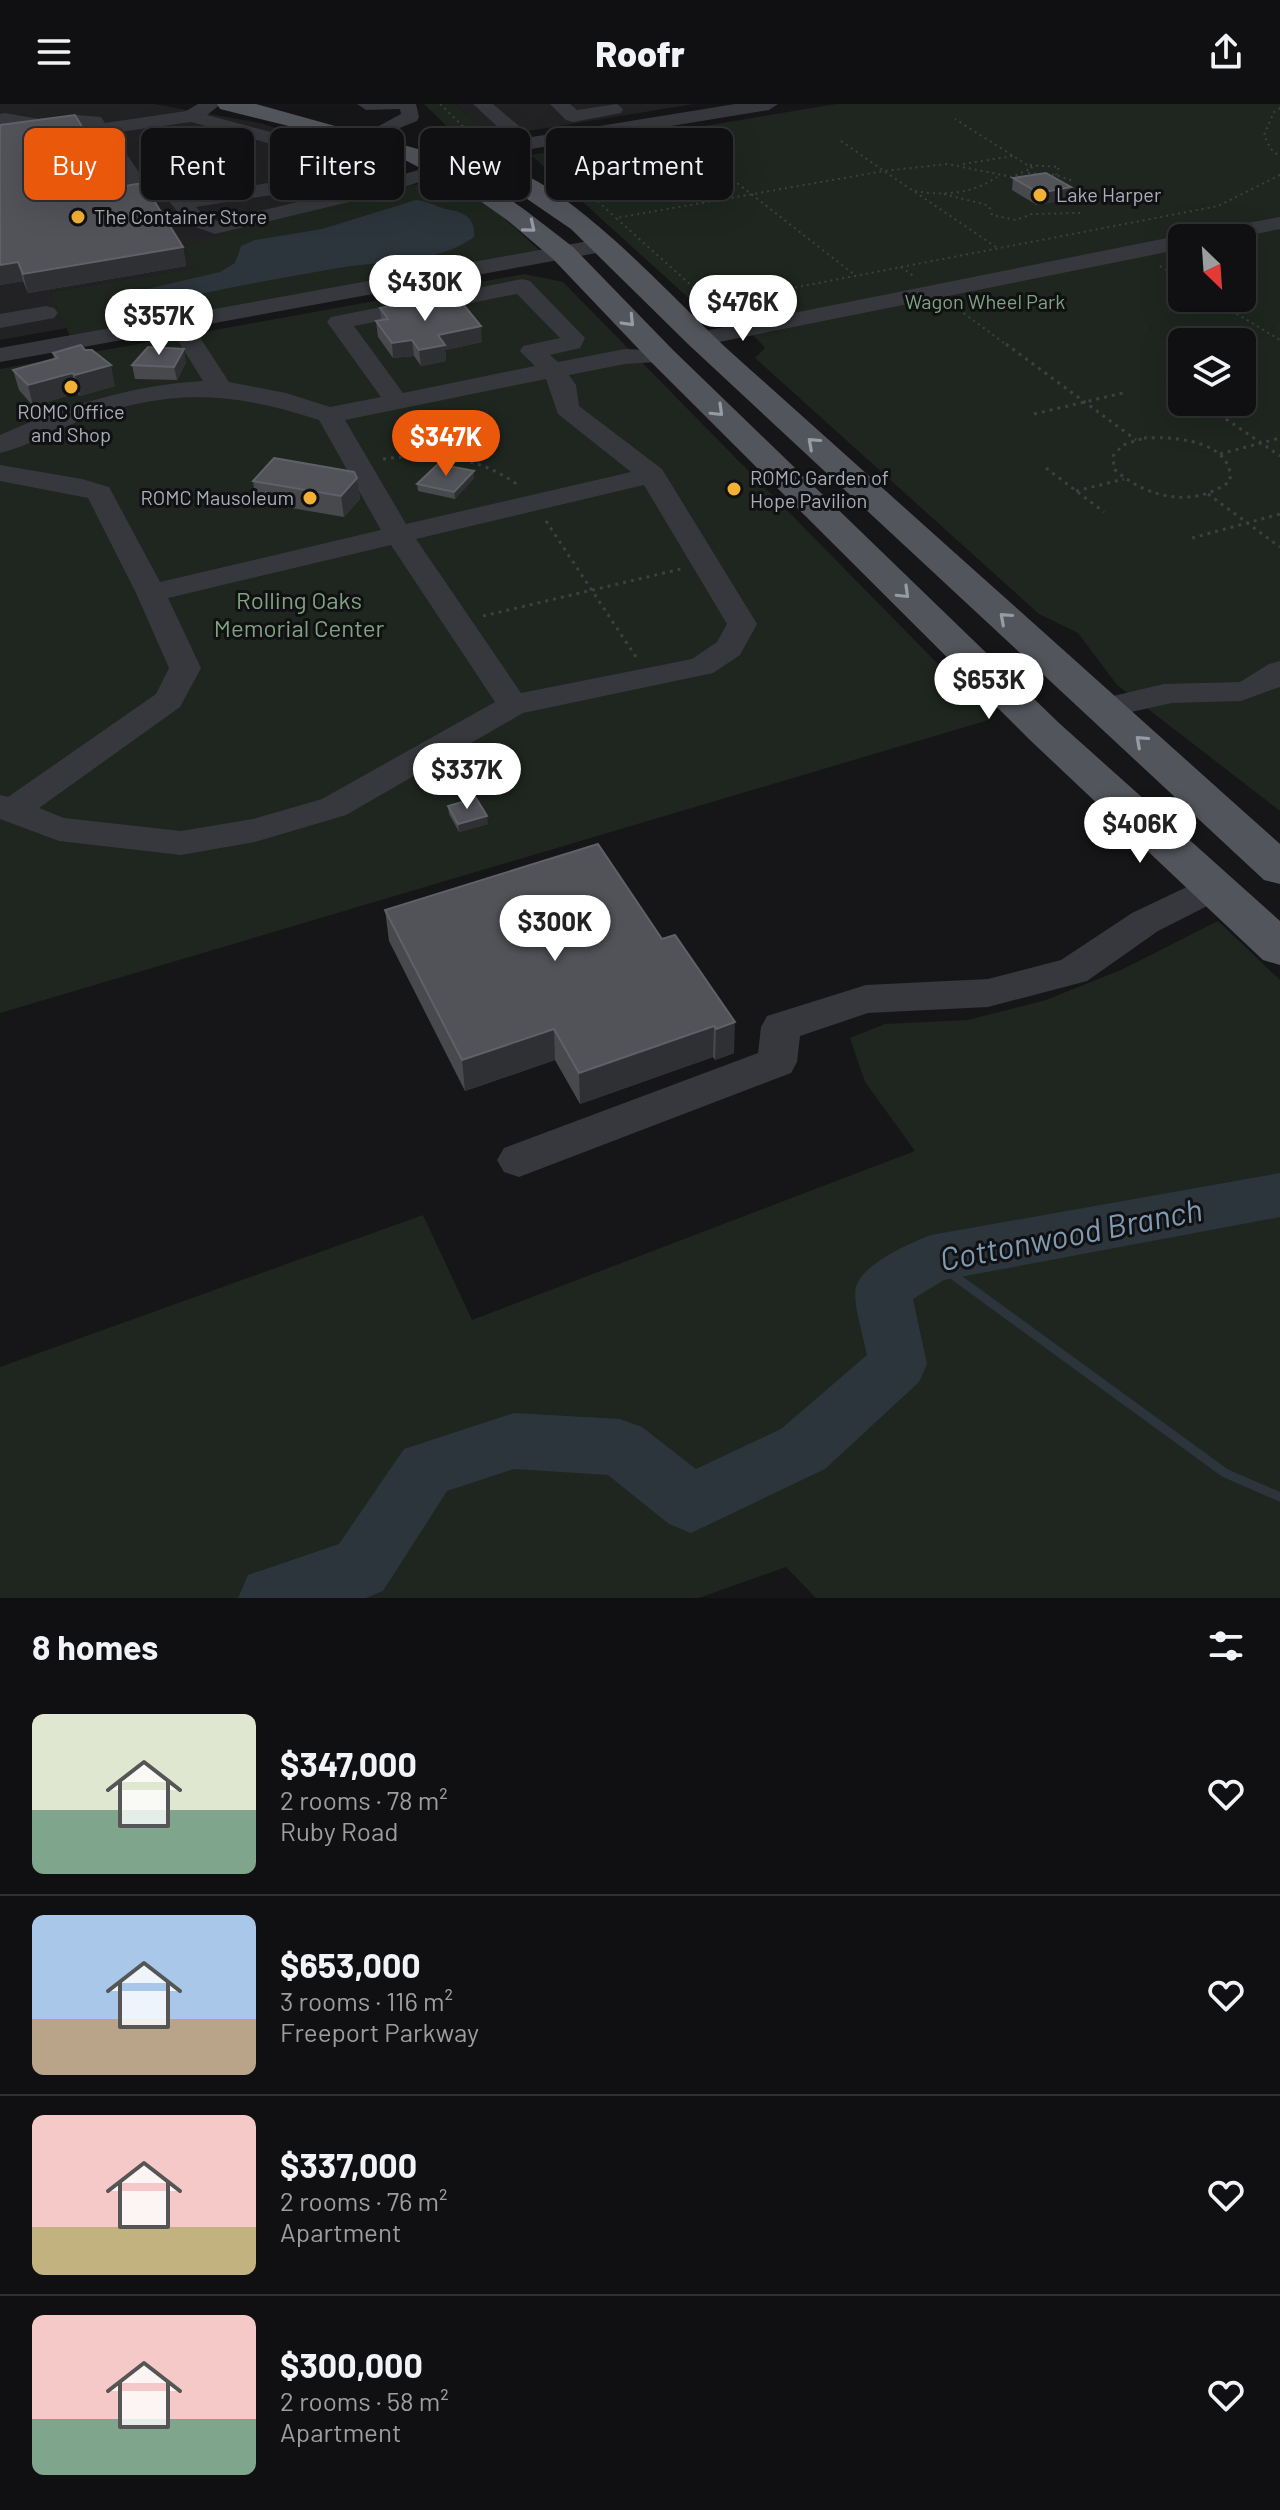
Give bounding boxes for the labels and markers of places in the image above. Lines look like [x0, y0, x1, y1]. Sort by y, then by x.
place label: Lake Harper [1056, 182, 1161, 206]
marker: Lake Harper [1031, 186, 1049, 204]
place label: The Container Store [94, 204, 267, 228]
marker: The Container Store [69, 208, 87, 226]
pin: $430K [369, 255, 481, 323]
pin: $476K [687, 275, 799, 343]
pin: $357K [103, 289, 215, 357]
marker: ROMC Office and Shop [62, 378, 80, 396]
place label: ROMC Office and Shop [17, 399, 125, 446]
pin: $347K [390, 410, 502, 478]
place label: ROMC Garden of Hope Pavilion [750, 465, 889, 512]
marker: ROMC Garden of Hope Pavilion [725, 480, 743, 498]
place label: ROMC Mausoleum [141, 485, 294, 509]
marker: ROMC Mausoleum [301, 489, 319, 507]
pin: $653K [933, 653, 1045, 721]
pin: $337K [411, 743, 523, 811]
pin: $406K [1084, 797, 1196, 865]
pin: $300K [499, 895, 611, 963]

